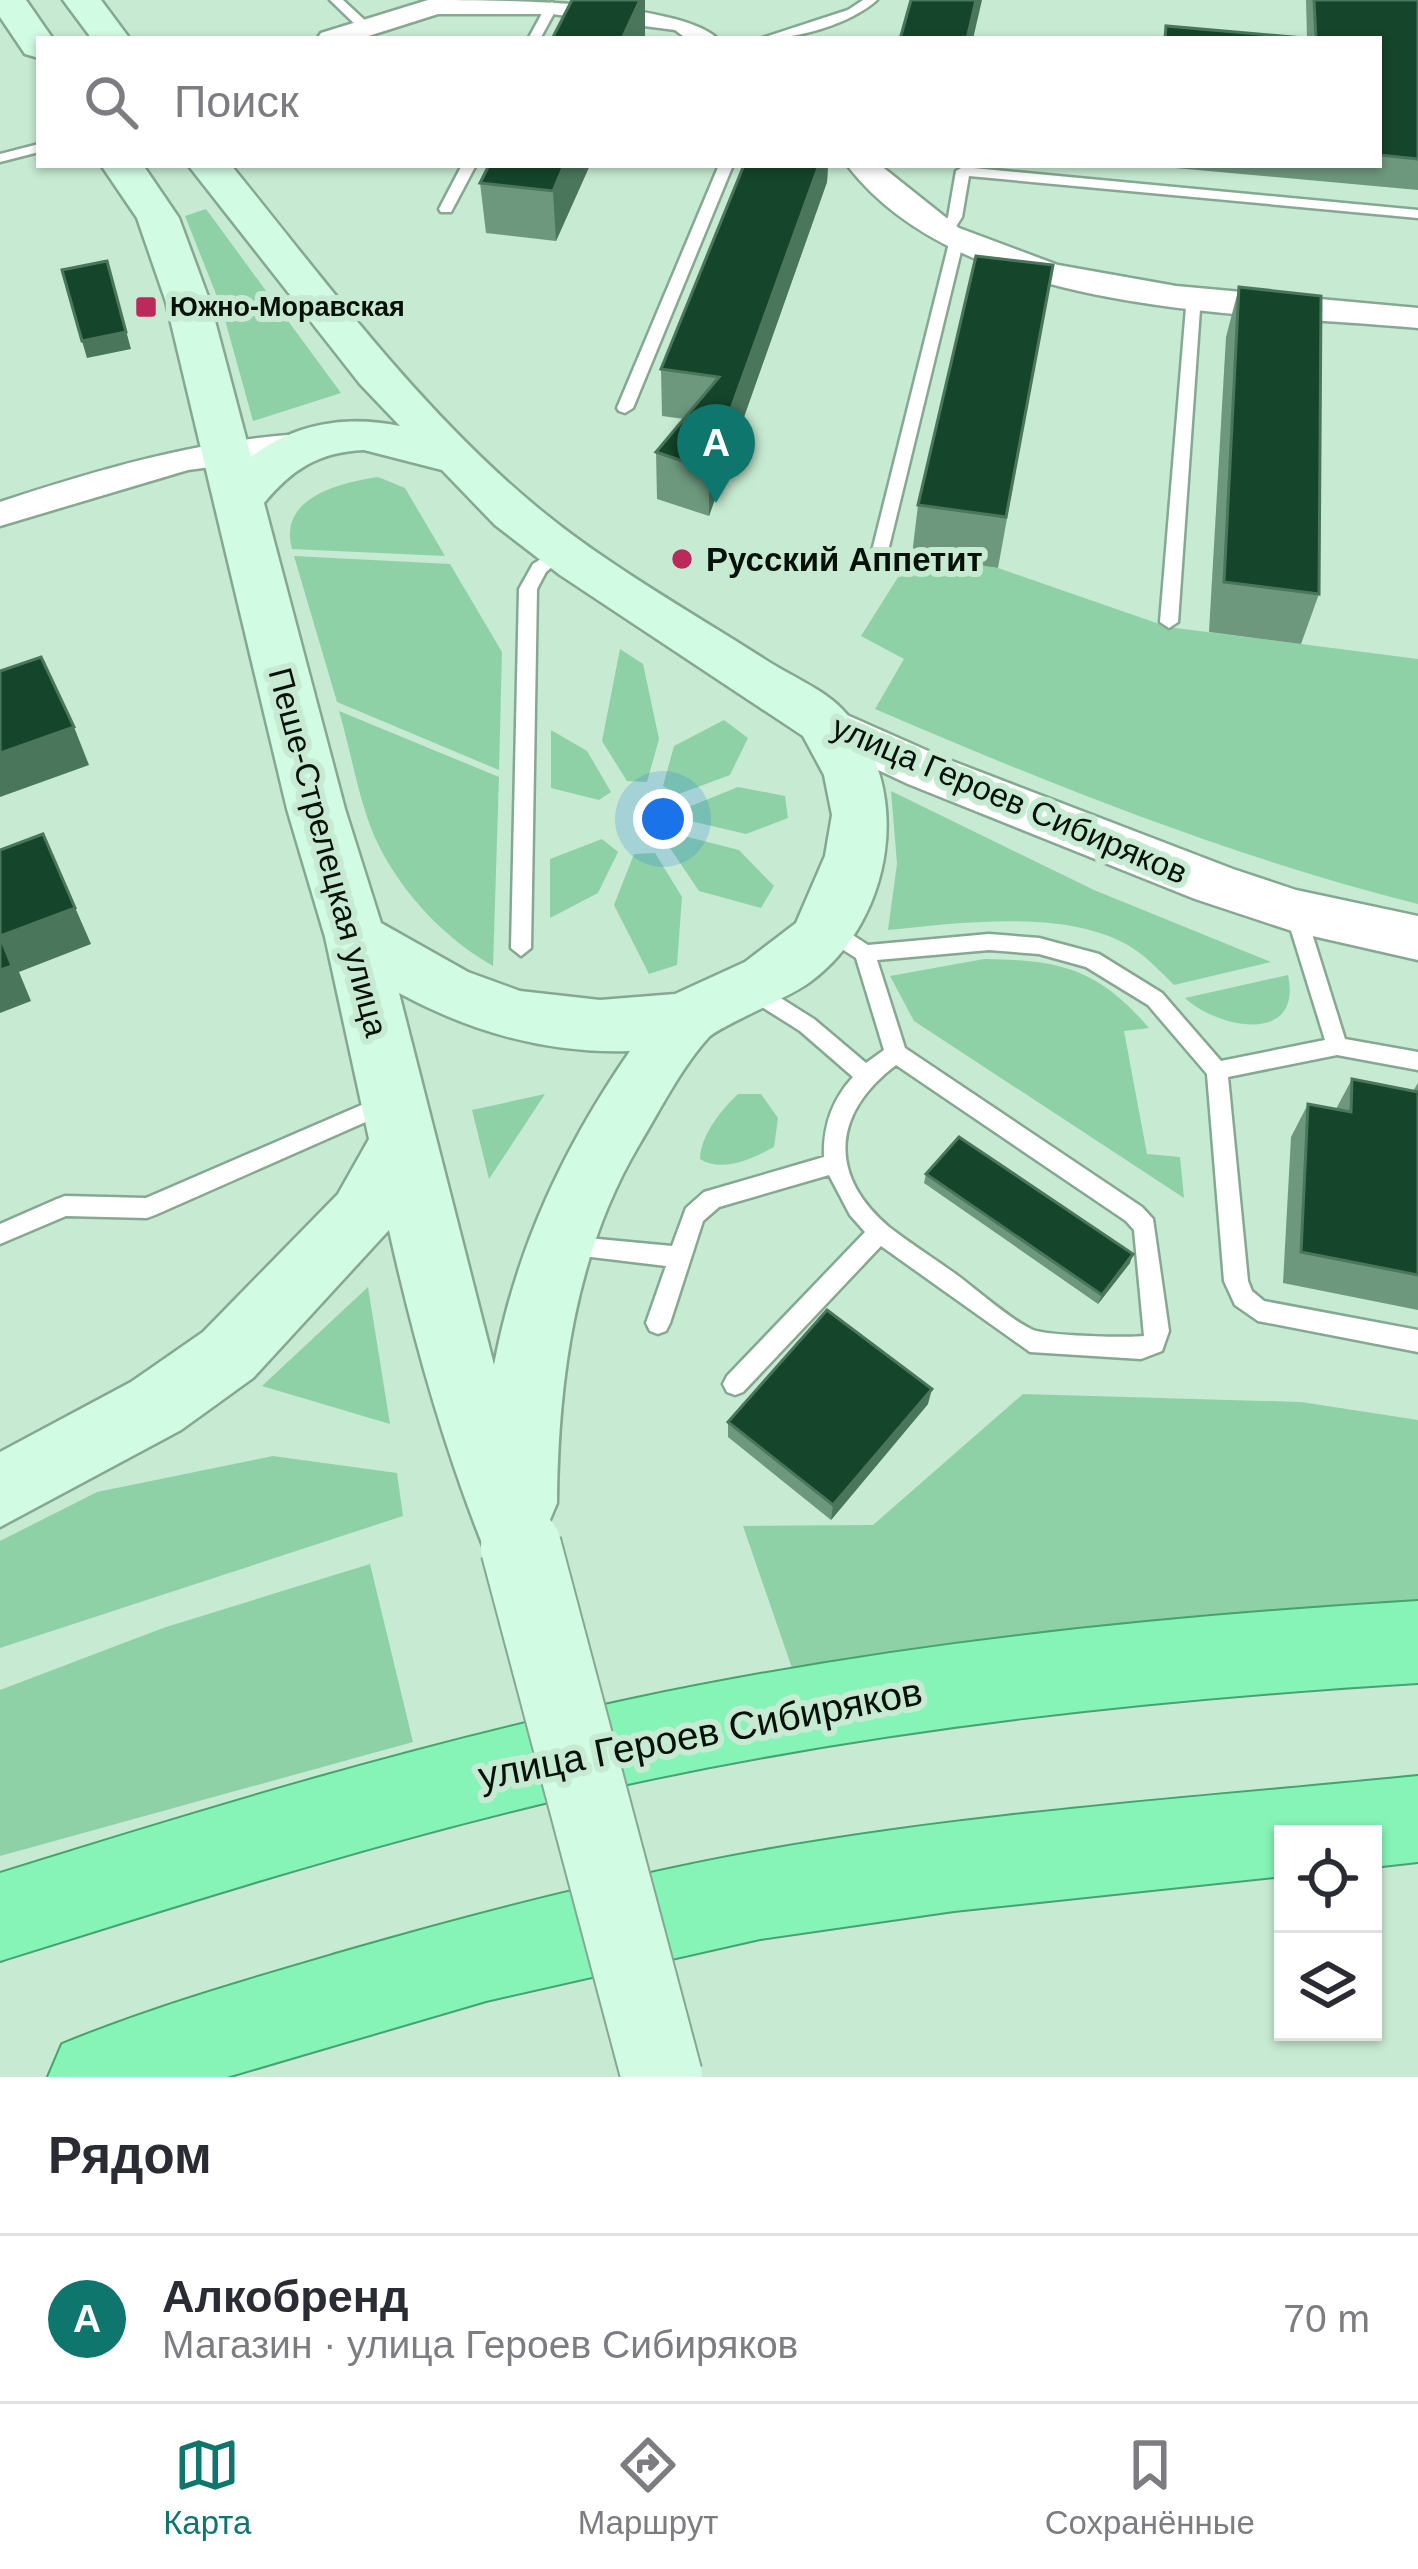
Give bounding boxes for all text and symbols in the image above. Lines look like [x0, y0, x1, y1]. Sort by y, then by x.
search box [36, 36, 1382, 168]
icon: search [78, 69, 144, 135]
text: Поиск [174, 76, 299, 127]
place label: Южно-Моравская [170, 292, 405, 322]
marker: Южно-Моравская [133, 294, 159, 320]
pin: A [677, 404, 755, 503]
place label: Русский Аппетит [706, 541, 983, 578]
marker: Русский Аппетит [669, 546, 695, 572]
street label: Пеше-Стрелецкая улица [261, 664, 396, 1041]
street label: улица Героев Сибиряков [827, 708, 1193, 891]
your location [633, 789, 693, 849]
street label: улица Героев Сибиряков [475, 1669, 926, 1798]
map controls [1274, 1825, 1382, 2041]
button: locate [1274, 1825, 1382, 1933]
button: layers [1274, 1933, 1382, 2041]
text: Рядом [48, 2127, 212, 2184]
text: Алкобренд [162, 2271, 409, 2322]
text: A [73, 2297, 101, 2340]
text: 70 m [1283, 2297, 1370, 2340]
text: Магазин · улица Героев Сибиряков [162, 2323, 798, 2366]
tab: Карта [163, 2432, 251, 2542]
tab: Маршрут [578, 2432, 718, 2542]
tab: Сохранённые [1045, 2432, 1255, 2542]

